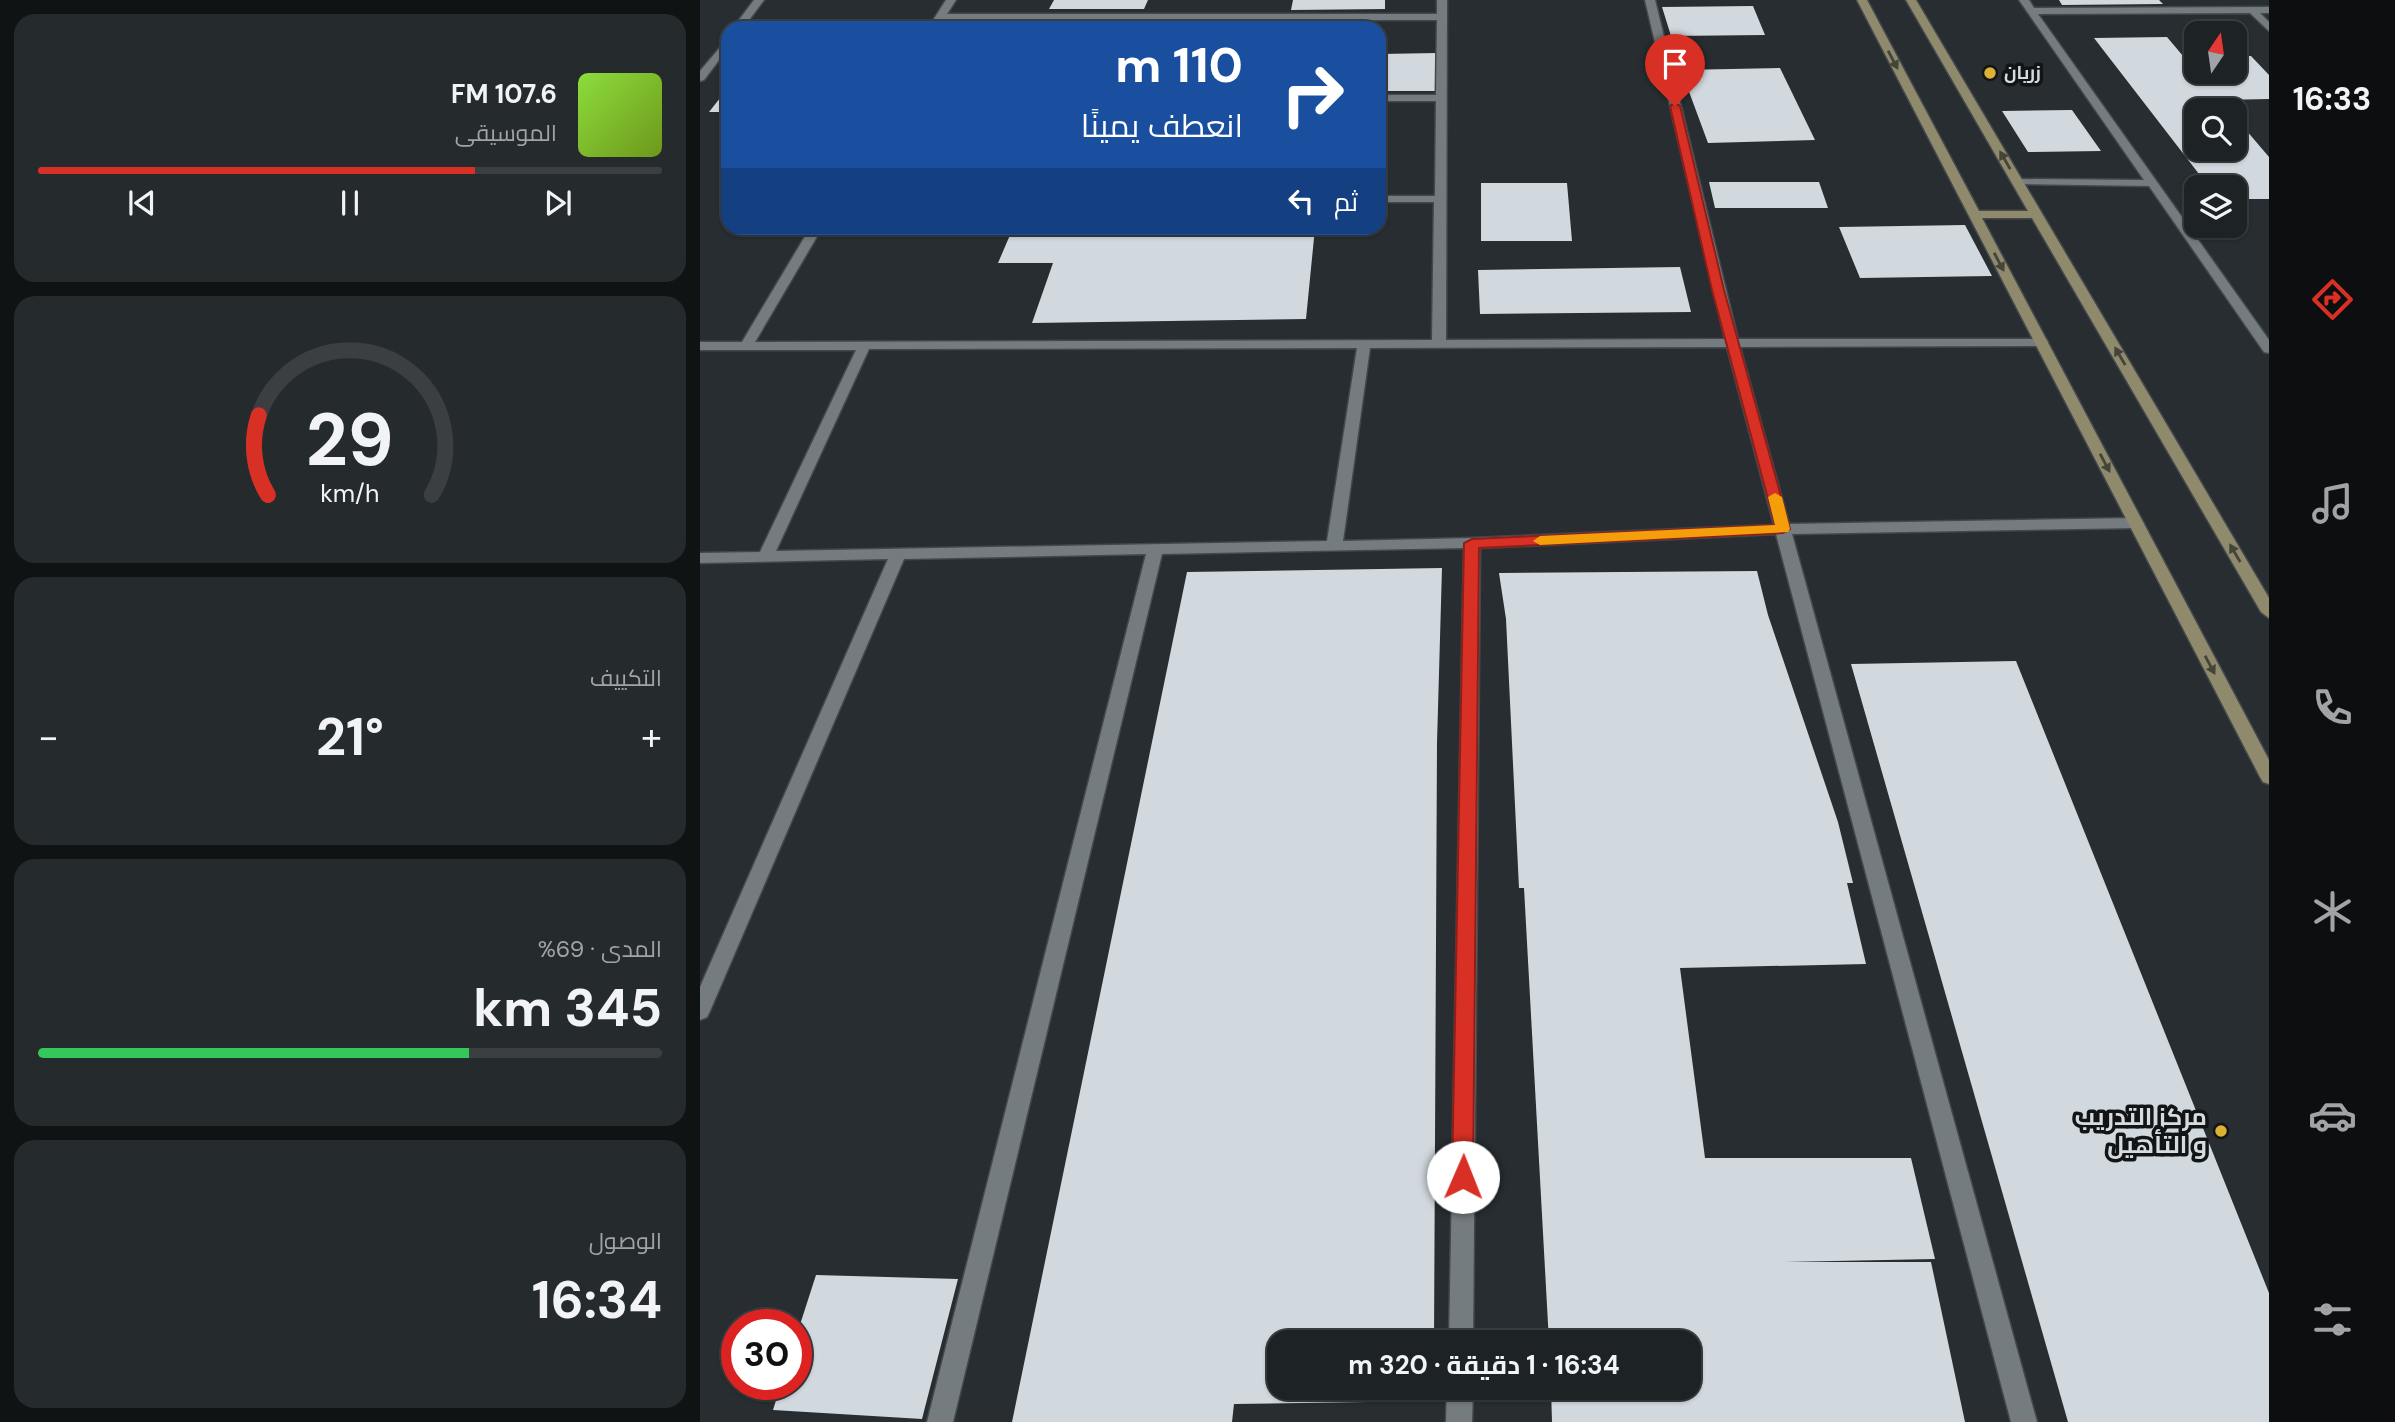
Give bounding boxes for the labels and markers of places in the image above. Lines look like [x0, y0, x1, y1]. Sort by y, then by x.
pin [1645, 34, 1705, 106]
place label: زریان [2004, 61, 2041, 85]
marker: زریان [1982, 65, 1998, 81]
place label: مركز التدريب و التأهيل [2075, 1101, 2207, 1160]
marker: مركز التدريب و التأهيل [2213, 1123, 2229, 1139]

